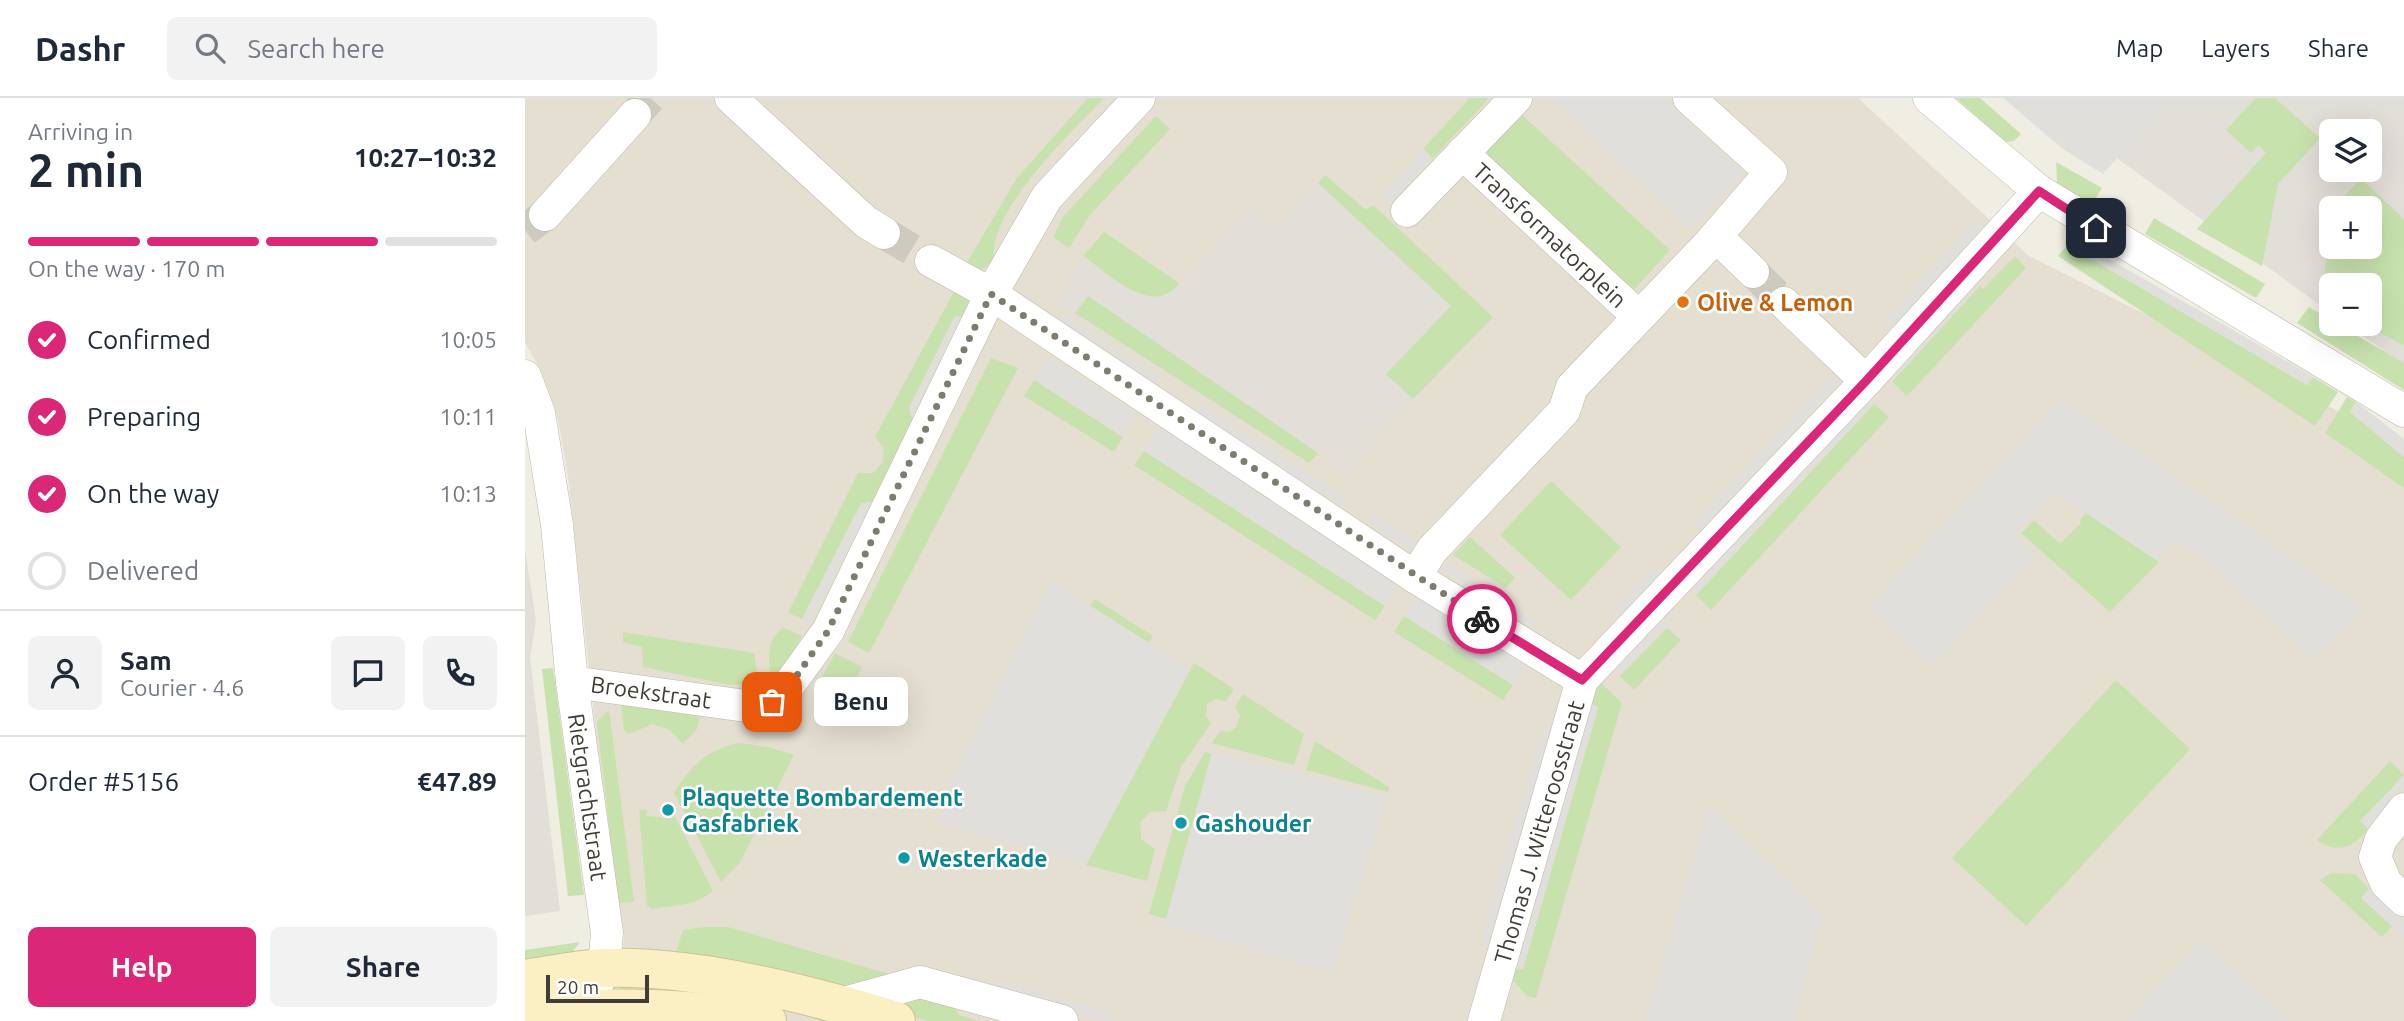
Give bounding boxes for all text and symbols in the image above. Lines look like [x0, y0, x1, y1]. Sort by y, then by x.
search box [167, 17, 657, 80]
icon: search [191, 29, 229, 67]
text: Dashr [35, 30, 125, 67]
text: Search here [247, 34, 385, 63]
text: Map [2116, 35, 2163, 62]
text: Layers [2201, 35, 2270, 62]
text: Share [2308, 35, 2369, 62]
text: Arriving in [28, 119, 133, 144]
map controls [2319, 119, 2382, 336]
button: layers [2319, 119, 2382, 182]
text: 10:27–10:32 [354, 143, 497, 172]
text: 2 min [28, 144, 144, 196]
street label: Transformatorplein [1468, 158, 1632, 312]
button: + [2319, 196, 2382, 259]
pin [2066, 198, 2126, 258]
icon: home [2077, 209, 2115, 247]
text: On the way · 170 m [28, 256, 225, 281]
button: − [2319, 273, 2382, 336]
place label: Olive & Lemon [1697, 290, 1853, 315]
marker: Olive & Lemon [1675, 294, 1691, 310]
icon: check [28, 321, 66, 359]
text: Confirmed [87, 325, 211, 354]
text: 10:05 [439, 327, 497, 352]
icon: check [28, 398, 66, 436]
text: Preparing [87, 402, 201, 431]
text: 10:11 [439, 404, 497, 429]
icon: check [28, 475, 66, 513]
text: On the way [87, 479, 219, 508]
text: 10:13 [439, 481, 497, 506]
text: Delivered [87, 556, 199, 585]
courier [1447, 584, 1517, 654]
icon: bike [1463, 600, 1501, 638]
button: person [28, 636, 102, 710]
button: chat [331, 636, 405, 710]
button: phone [423, 636, 497, 710]
text: Sam [120, 646, 172, 675]
street label: Broekstraat [589, 671, 713, 713]
pin [742, 672, 802, 732]
text: Courier · 4.6 [120, 675, 244, 700]
callout: Benu [814, 678, 909, 726]
icon: bag [753, 683, 791, 721]
text: Benu [833, 689, 889, 714]
street label: Thomas J. Witteroosstraat [1489, 698, 1589, 966]
street label: Rietgrachtstraat [564, 712, 612, 882]
text: Order #5156 [28, 767, 179, 796]
text: €47.89 [417, 767, 497, 796]
place label: Plaquette Bombardement Gasfabriek [682, 785, 963, 836]
marker: Plaquette Bombardement Gasfabriek [660, 802, 676, 818]
place label: Gashouder [1195, 811, 1312, 836]
marker: Gashouder [1173, 815, 1189, 831]
place label: Westerkade [918, 846, 1048, 871]
marker: Westerkade [896, 850, 912, 866]
button: Help [28, 927, 256, 1007]
button: Share [270, 927, 497, 1007]
scale bar [546, 972, 649, 1004]
text: 20 m [557, 976, 599, 998]

